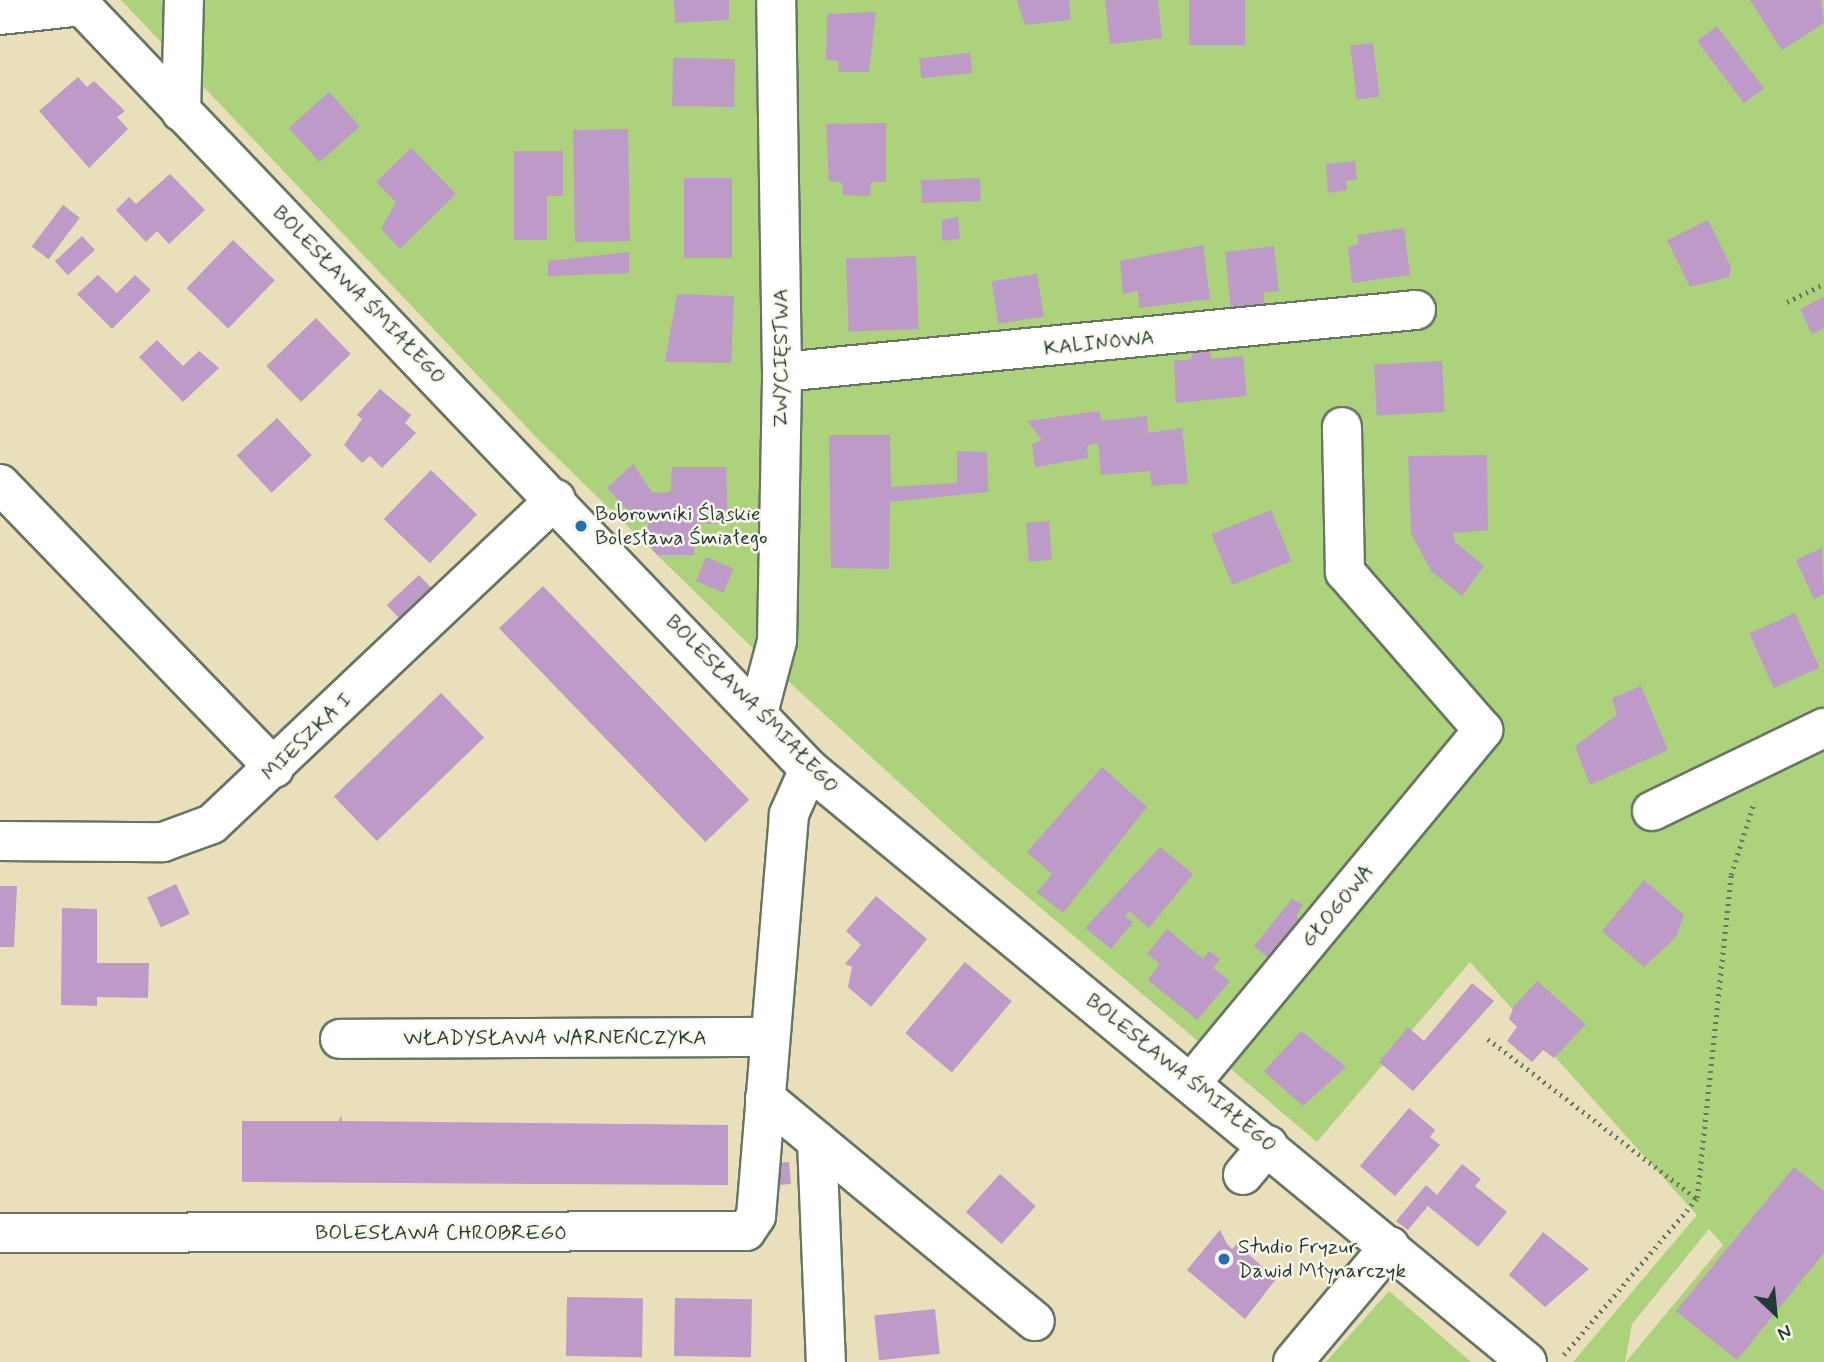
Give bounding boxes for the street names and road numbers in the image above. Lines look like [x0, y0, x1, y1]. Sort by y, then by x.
street label: BOLESŁAWA ŚMIAŁEGO [267, 200, 451, 390]
street label: ZWYCIĘSTWA [768, 288, 794, 428]
street label: KALINOWA [1043, 325, 1155, 361]
street label: BOLESŁAWA ŚMIAŁEGO [660, 609, 844, 799]
street label: MIESZKA I [257, 688, 357, 786]
street label: GŁOGOWA [1296, 859, 1380, 953]
street label: BOLESŁAWA ŚMIAŁEGO [1080, 988, 1282, 1158]
street label: WŁADYSŁAWA WARNEŃCZYKA [403, 1025, 707, 1051]
street label: BOLESŁAWA CHROBREGO [314, 1220, 568, 1246]

